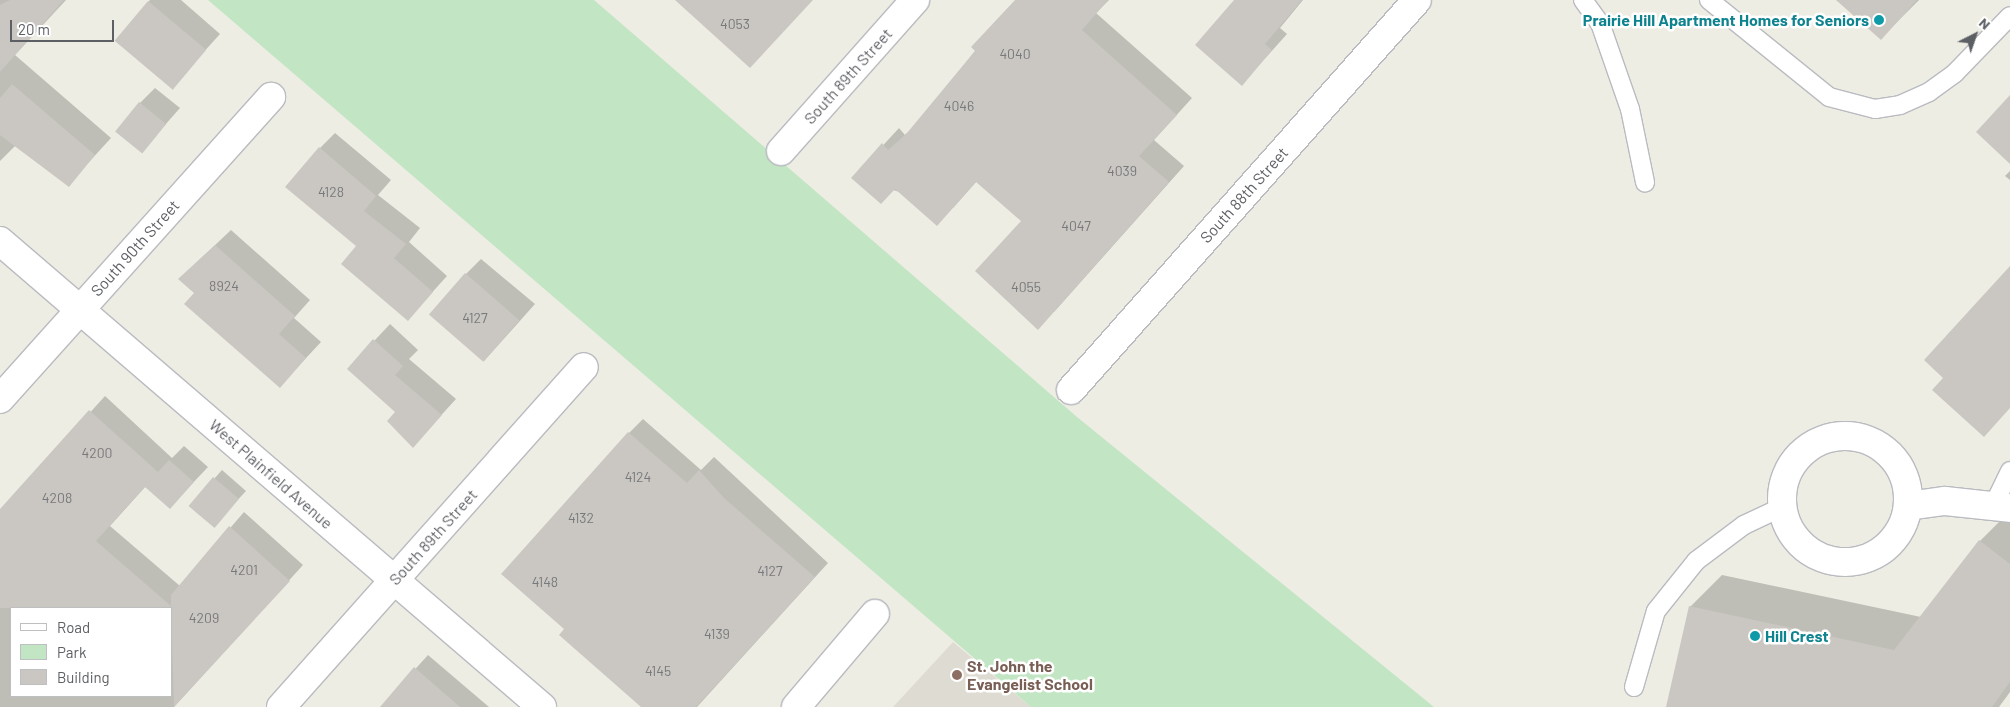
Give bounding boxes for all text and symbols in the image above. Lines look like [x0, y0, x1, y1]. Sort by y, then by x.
scale bar [12, 10, 116, 42]
place label: Prairie Hill Apartment Homes for Seniors [1583, 10, 1869, 30]
north arrow [1950, 10, 2000, 60]
marker: Prairie Hill Apartment Homes for Seniors [1873, 14, 1885, 26]
text: N [1976, 14, 1994, 33]
house number: 4053 [720, 16, 750, 32]
text: 20 m [18, 20, 50, 38]
street label: South 89th Street [800, 24, 896, 128]
house number: 4040 [999, 46, 1031, 62]
house number: 4046 [944, 98, 974, 114]
street label: South 88th Street [1196, 143, 1292, 247]
house number: 4039 [1107, 163, 1137, 179]
house number: 4128 [318, 184, 344, 200]
street label: South 90th Street [87, 196, 183, 300]
house number: 4047 [1061, 218, 1091, 234]
house number: 8924 [209, 278, 239, 294]
house number: 4055 [1011, 279, 1041, 295]
house number: 4127 [462, 310, 488, 326]
street label: West Plainfield Avenue [205, 415, 337, 533]
house number: 4200 [81, 445, 113, 461]
house number: 4124 [625, 469, 651, 485]
street label: South 89th Street [385, 485, 481, 589]
house number: 4208 [42, 490, 72, 506]
house number: 4132 [568, 510, 594, 526]
house number: 4201 [230, 562, 258, 578]
house number: 4127 [757, 563, 783, 579]
house number: 4148 [532, 574, 558, 590]
legend [10, 607, 172, 697]
house number: 4209 [189, 610, 219, 626]
text: Road [57, 618, 90, 636]
house number: 4139 [704, 626, 730, 642]
place label: Hill Crest [1765, 626, 1829, 646]
marker: Hill Crest [1749, 630, 1761, 642]
text: Park [57, 643, 86, 661]
place label: St. John the Evangelist School [967, 656, 1093, 694]
house number: 4145 [645, 663, 671, 679]
text: Building [57, 668, 110, 686]
marker: St. John the Evangelist School [951, 669, 963, 681]

